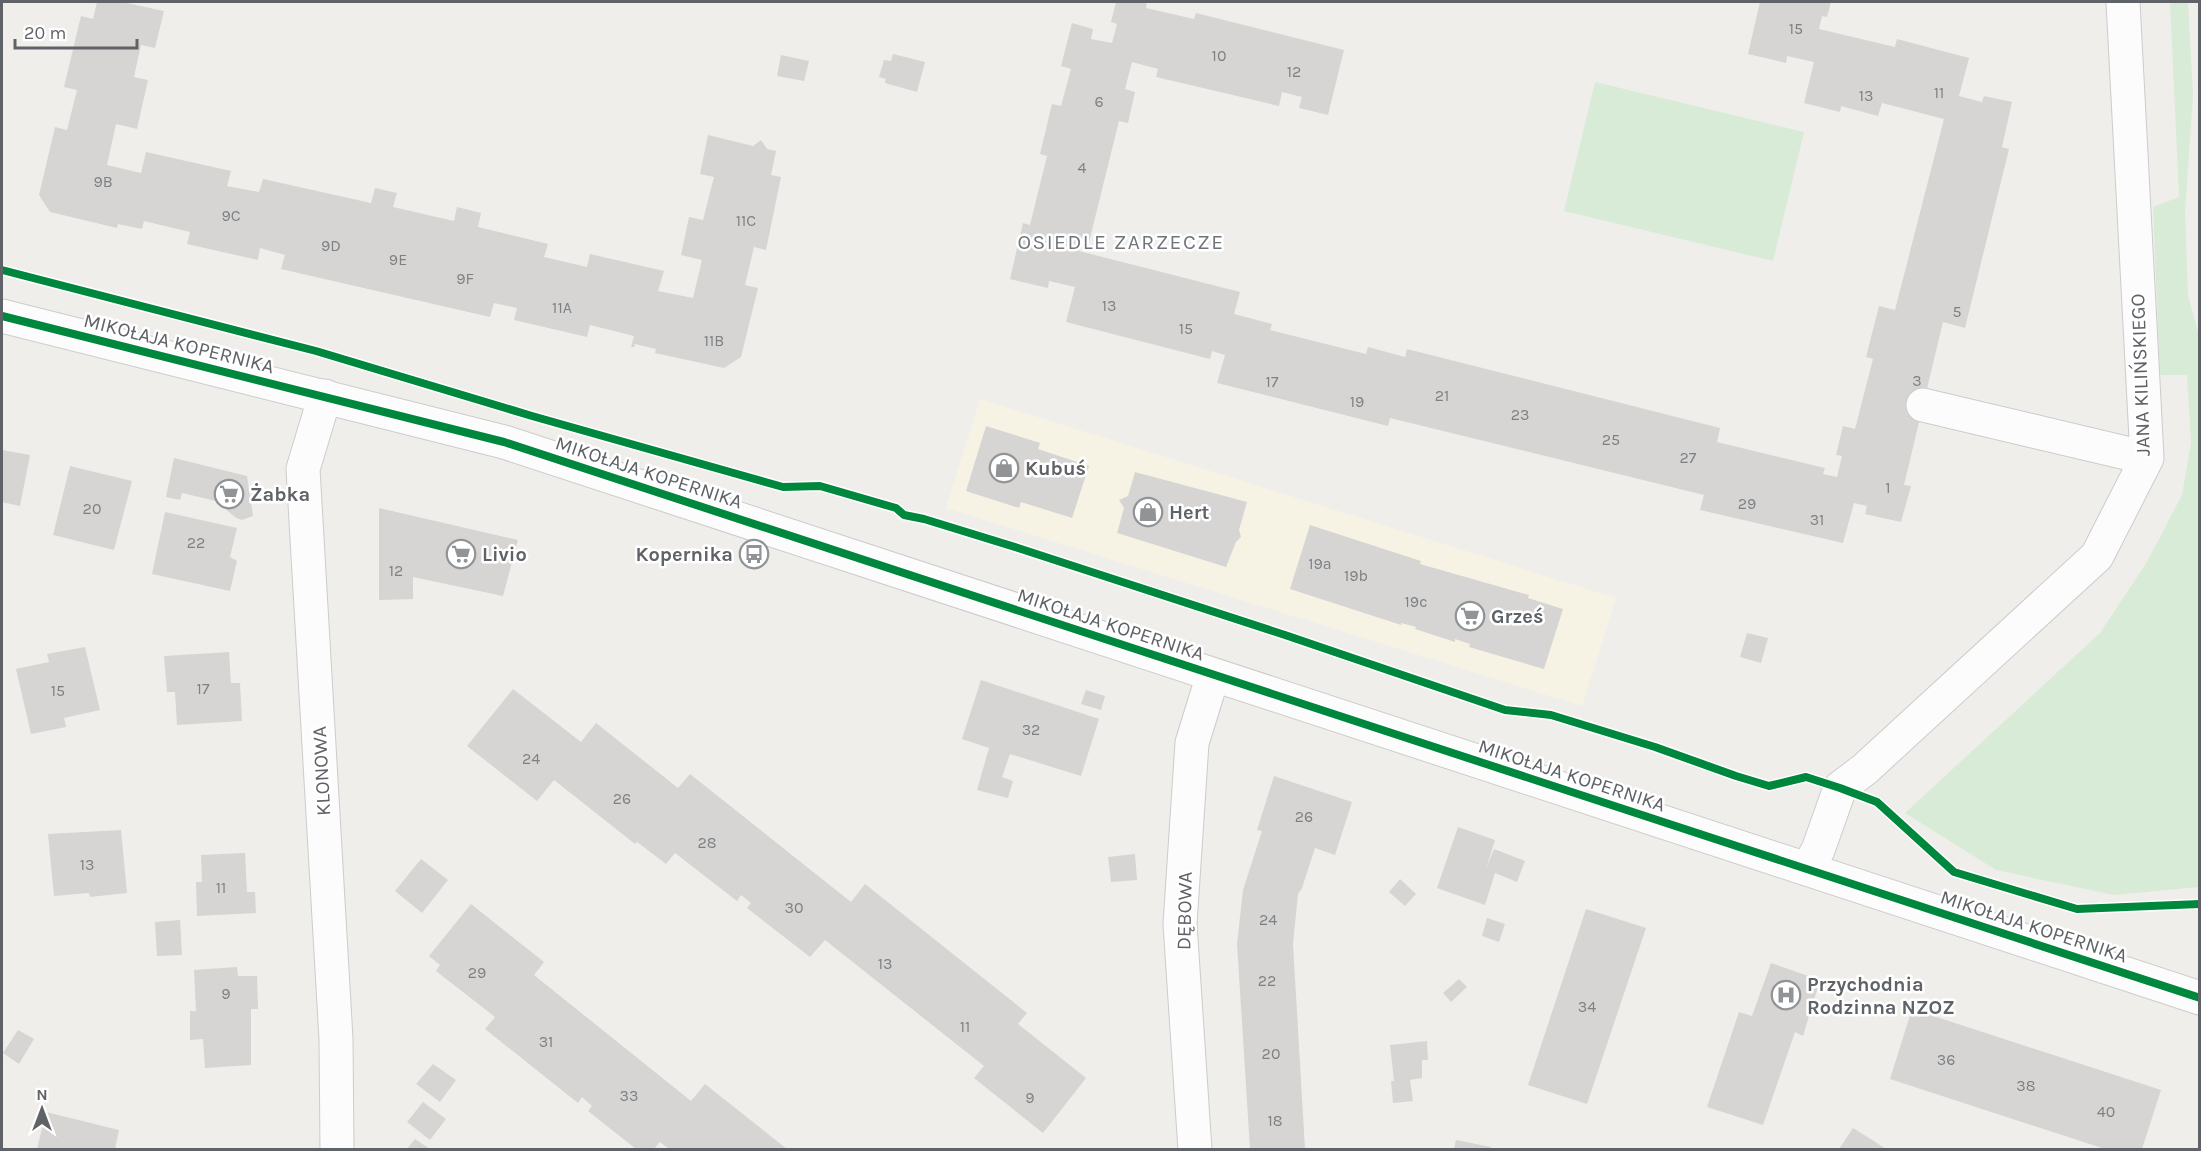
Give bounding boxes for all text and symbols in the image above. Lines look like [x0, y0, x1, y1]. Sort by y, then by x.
scale bar [15, 12, 136, 50]
house number: 15 [1789, 19, 1803, 38]
text: 20 m [24, 22, 66, 44]
house number: 10 [1212, 46, 1226, 65]
house number: 12 [1287, 62, 1301, 81]
house number: 11 [1934, 83, 1944, 102]
house number: 13 [1859, 86, 1873, 105]
house number: 6 [1094, 92, 1104, 111]
house number: 4 [1078, 158, 1087, 177]
house number: 9B [93, 172, 113, 191]
house number: 9C [221, 206, 241, 225]
house number: 11C [736, 211, 756, 230]
district label: OSIEDLE ZARZECZE [1017, 230, 1225, 254]
house number: 9D [321, 236, 341, 255]
house number: 9E [389, 250, 407, 269]
house number: 9F [456, 269, 474, 288]
street label: JANA KILIŃSKIEGO [2125, 293, 2155, 457]
house number: 13 [1102, 296, 1116, 315]
house number: 11A [552, 298, 572, 317]
house number: 5 [1952, 302, 1962, 321]
street label: MIKOŁAJA KOPERNIKA [81, 309, 276, 378]
house number: 15 [1179, 319, 1193, 338]
house number: 11B [704, 331, 724, 350]
house number: 3 [1912, 371, 1922, 390]
house number: 17 [1266, 372, 1279, 391]
house number: 21 [1435, 386, 1449, 405]
house number: 19 [1350, 392, 1364, 411]
house number: 23 [1511, 405, 1529, 424]
house number: 25 [1602, 430, 1620, 449]
street label: MIKOŁAJA KOPERNIKA [552, 431, 745, 514]
house number: 27 [1680, 448, 1697, 467]
shop icon: Kubuś [988, 452, 1020, 484]
place label: Kubuś [1025, 457, 1086, 480]
supermarket icon: Żabka [213, 478, 245, 510]
house number: 1 [1885, 478, 1891, 497]
place label: Żabka [250, 483, 310, 506]
house number: 29 [1738, 494, 1756, 513]
shop icon: Hert [1132, 496, 1164, 528]
house number: 20 [83, 499, 101, 518]
place label: Hert [1169, 501, 1210, 524]
house number: 31 [1810, 510, 1824, 529]
house number: 22 [187, 533, 205, 552]
supermarket icon: Livio [445, 538, 477, 570]
bus stop icon: Kopernika [738, 538, 770, 570]
place label: Livio [482, 543, 527, 566]
place label: Kopernika [635, 543, 733, 566]
house number: 19a [1308, 554, 1332, 573]
house number: 12 [389, 561, 403, 580]
house number: 19b [1344, 566, 1368, 585]
street label: MIKOŁAJA KOPERNIKA [1014, 583, 1207, 666]
house number: 19c [1405, 592, 1427, 611]
supermarket icon: Grześ [1454, 600, 1486, 632]
place label: Grześ [1491, 605, 1543, 628]
house number: 17 [197, 679, 210, 698]
house number: 15 [51, 681, 65, 700]
house number: 32 [1022, 720, 1040, 739]
street label: KLONOWA [308, 726, 335, 816]
street label: MIKOŁAJA KOPERNIKA [1475, 734, 1668, 817]
house number: 24 [522, 749, 540, 768]
house number: 26 [613, 789, 631, 808]
house number: 26 [1295, 807, 1313, 826]
house number: 28 [697, 833, 717, 852]
house number: 13 [80, 855, 94, 874]
street label: DĘBOWA [1172, 872, 1197, 950]
house number: 11 [216, 878, 226, 897]
street label: MIKOŁAJA KOPERNIKA [1937, 885, 2130, 968]
house number: 30 [785, 898, 803, 917]
house number: 24 [1259, 910, 1277, 929]
house number: 13 [878, 954, 892, 973]
house number: 29 [468, 963, 486, 982]
house number: 22 [1258, 971, 1276, 990]
place label: Przychodnia Rodzinna NZOZ [1807, 973, 1955, 1019]
hospital icon: Przychodnia Rodzinna NZOZ [1770, 979, 1802, 1011]
house number: 9 [221, 984, 231, 1003]
house number: 34 [1578, 997, 1596, 1016]
house number: 11 [960, 1017, 970, 1036]
house number: 31 [539, 1032, 553, 1051]
house number: 20 [1262, 1044, 1280, 1063]
house number: 36 [1937, 1050, 1955, 1069]
house number: 38 [2016, 1076, 2036, 1095]
north arrow [12, 1079, 72, 1139]
text: N [36, 1085, 48, 1104]
house number: 33 [620, 1086, 638, 1105]
house number: 9 [1025, 1088, 1035, 1107]
house number: 40 [2097, 1102, 2115, 1121]
house number: 18 [1267, 1111, 1283, 1130]

